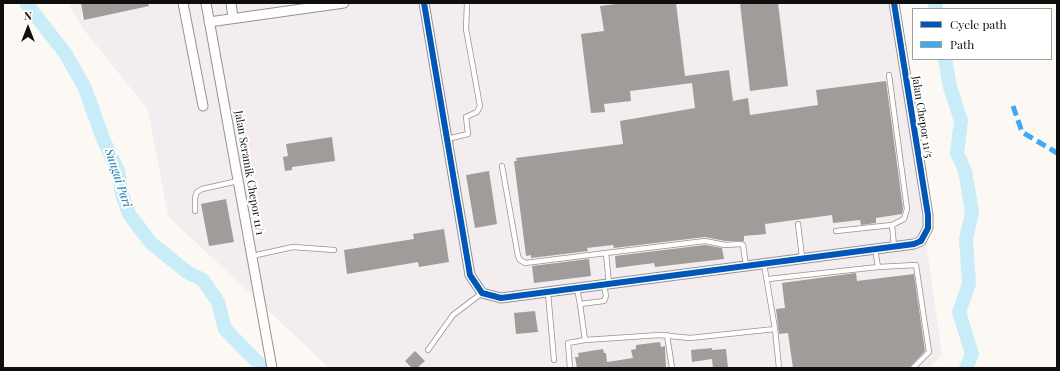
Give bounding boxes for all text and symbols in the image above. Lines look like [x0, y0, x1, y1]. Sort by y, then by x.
north arrow [8, 8, 48, 48]
text: N [24, 8, 32, 23]
legend [912, 8, 1052, 60]
text: Cycle path [950, 16, 1007, 32]
text: Path [950, 36, 974, 52]
street label: Jalan Chepor 11/5 [909, 75, 935, 159]
street label: Jalan Seramik Chepor 11/1 [232, 110, 266, 236]
water label: Sungai Pari [102, 147, 134, 209]

